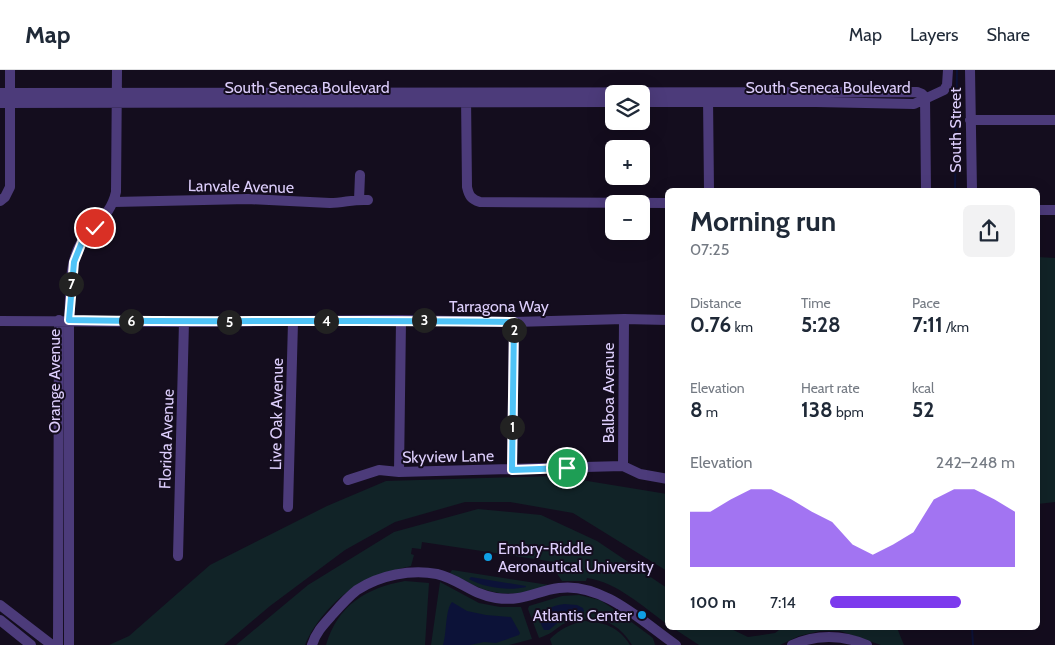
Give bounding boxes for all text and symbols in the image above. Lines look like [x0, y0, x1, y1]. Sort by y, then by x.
text: Map [25, 20, 71, 49]
text: Map [849, 24, 882, 46]
text: Layers [910, 24, 959, 46]
text: Share [987, 24, 1030, 46]
street label: South Seneca Boulevard [224, 78, 390, 97]
street label: South Seneca Boulevard [745, 78, 911, 97]
map controls [605, 85, 650, 240]
button: layers [605, 85, 650, 130]
street label: South Street [946, 87, 965, 173]
button: + [605, 140, 650, 185]
street label: Lanvale Avenue [188, 176, 294, 197]
button: − [605, 195, 650, 240]
text: Morning run [690, 204, 836, 238]
button: share [963, 205, 1015, 257]
pin [74, 207, 116, 249]
icon: check [81, 214, 109, 242]
text: 07:25 [690, 240, 729, 259]
pin: 7 [58, 272, 84, 296]
text: 7 [68, 275, 75, 293]
text: Distance [690, 294, 742, 312]
text: Time [801, 294, 831, 312]
text: Pace [912, 294, 940, 312]
street label: Tarragona Way [449, 297, 549, 316]
pin: 6 [118, 308, 144, 334]
pin: 4 [314, 308, 338, 334]
pin: 3 [412, 308, 436, 332]
pin: 5 [216, 310, 242, 334]
text: 3 [421, 311, 428, 329]
text: 6 [128, 312, 135, 330]
text: 4 [322, 312, 331, 330]
text: 0.76 [690, 312, 731, 337]
text: 5:28 [801, 312, 841, 337]
text: 7:11 [912, 312, 943, 337]
text: 5 [226, 313, 233, 331]
pin: 2 [502, 318, 526, 342]
text: km [731, 318, 753, 336]
text: /km [943, 318, 969, 336]
text: 2 [511, 321, 518, 339]
street label: Orange Avenue [45, 329, 64, 433]
street label: Balboa Avenue [599, 343, 618, 443]
street label: Live Oak Avenue [266, 358, 287, 470]
text: Elevation [690, 379, 745, 397]
text: Heart rate [801, 379, 860, 397]
text: kcal [912, 379, 934, 397]
street label: Florida Avenue [155, 389, 178, 489]
text: 8 [690, 397, 703, 422]
text: 138 [801, 397, 833, 422]
text: 52 [912, 397, 934, 422]
text: m [703, 403, 718, 421]
text: bpm [833, 403, 864, 421]
pin: 1 [500, 414, 524, 440]
text: 1 [510, 418, 515, 436]
street label: Skyview Lane [402, 446, 494, 467]
pin [546, 447, 588, 489]
text: Elevation [690, 453, 753, 472]
text: 242–248 m [936, 453, 1015, 472]
icon: arrive [553, 454, 581, 482]
place label: Embry-Riddle Aeronautical University [498, 539, 654, 576]
marker: Embry-Riddle Aeronautical University [482, 551, 494, 563]
text: 100 m [690, 593, 736, 612]
text: 7:14 [770, 593, 796, 612]
place label: Atlantis Center [533, 606, 633, 625]
marker: Atlantis Center [636, 609, 648, 621]

